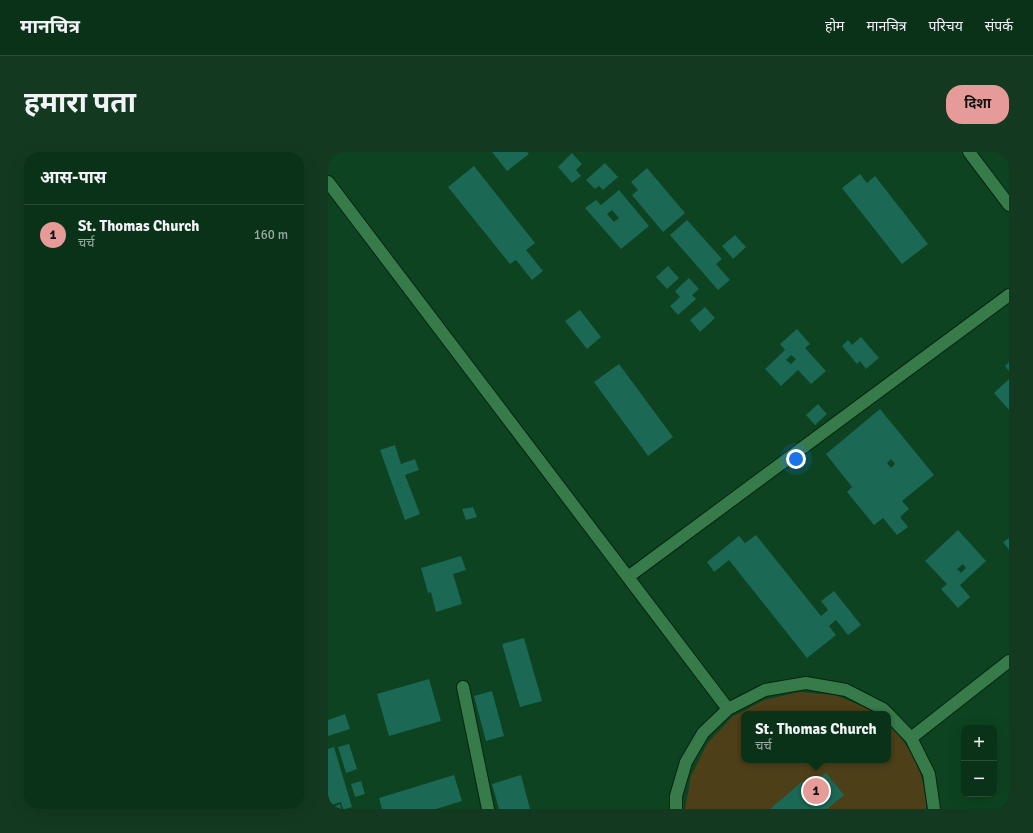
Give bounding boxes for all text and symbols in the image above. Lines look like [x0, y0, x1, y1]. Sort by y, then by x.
text: मानचित्र [20, 15, 80, 39]
text: होम [825, 18, 844, 35]
text: मानचित्र [866, 18, 907, 35]
text: परिचय [929, 18, 963, 35]
text: संपर्क [985, 18, 1013, 35]
button: दिशा [946, 85, 1009, 124]
text: हमारा पता [24, 86, 136, 120]
text: आस-पास [40, 167, 106, 188]
text: St. Thomas Church [78, 217, 199, 235]
text: 1 [49, 227, 57, 243]
text: 160 m [254, 227, 288, 243]
text: चर्च [78, 235, 95, 251]
your location [786, 449, 806, 469]
popup [741, 711, 891, 763]
text: St. Thomas Church [755, 720, 877, 738]
map controls [961, 725, 997, 797]
button: + [961, 725, 997, 761]
text: चर्च [755, 738, 772, 754]
button: − [961, 761, 997, 797]
pin: 1 [803, 776, 829, 806]

